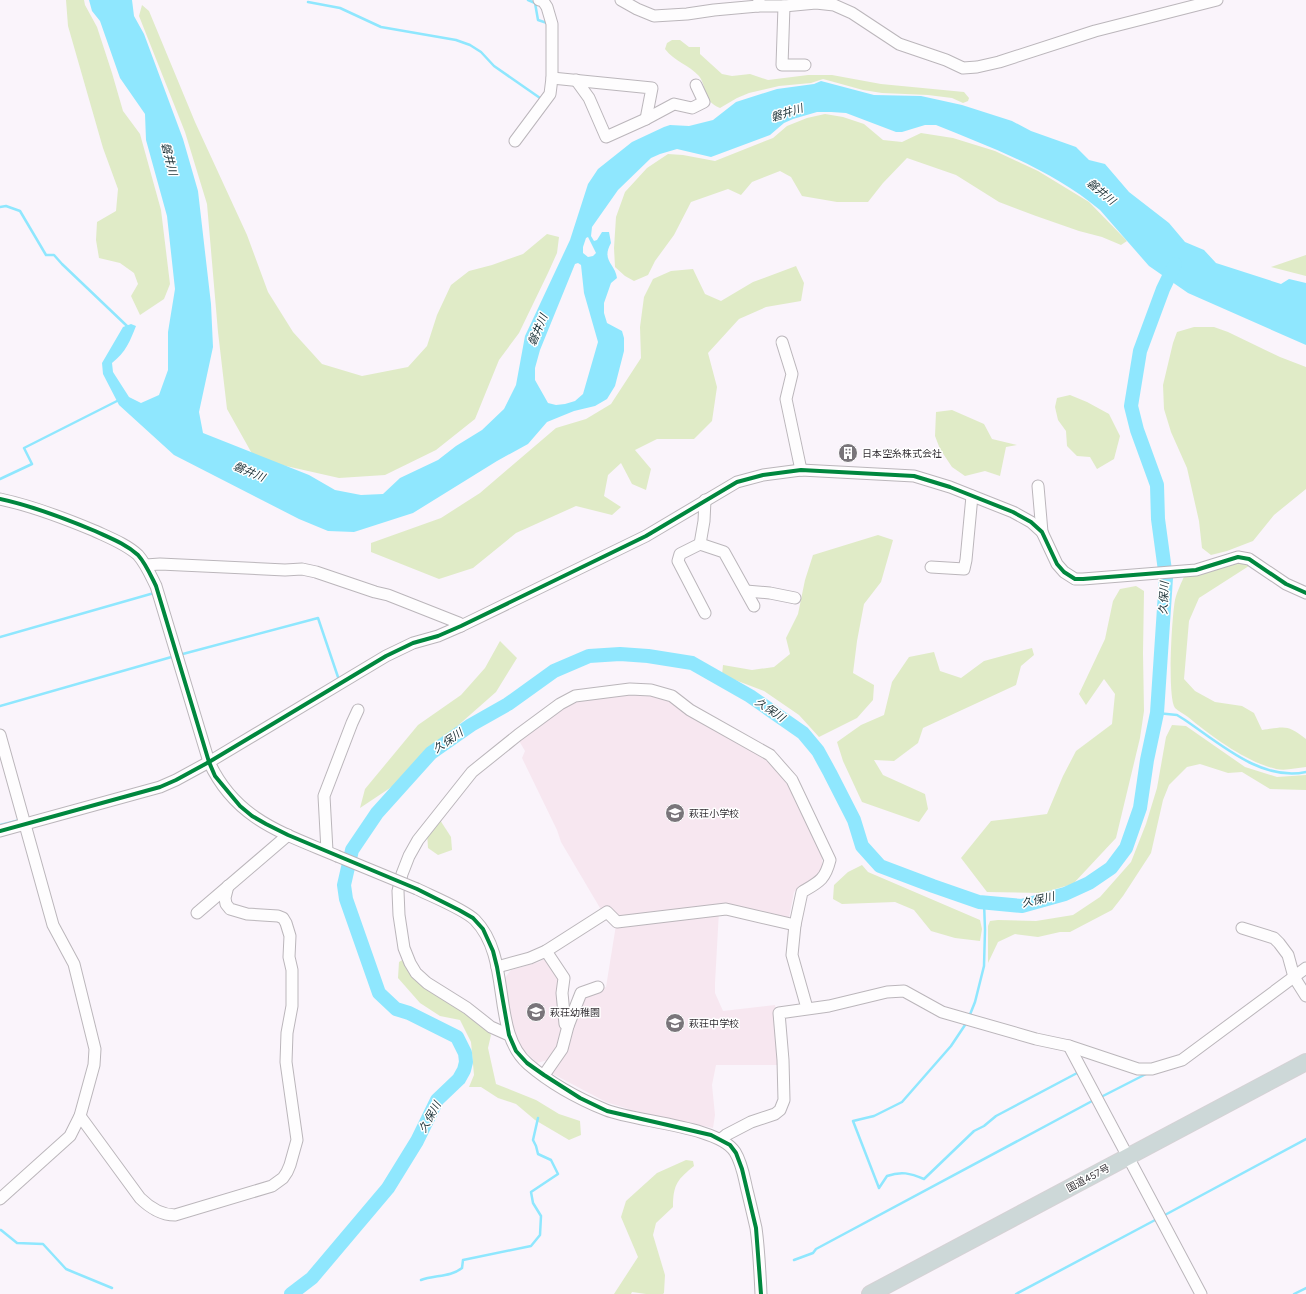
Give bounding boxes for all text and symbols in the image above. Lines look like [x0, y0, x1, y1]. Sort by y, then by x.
water label: 磐井川 [769, 101, 806, 124]
water label: 磐井川 [159, 141, 180, 178]
water label: 磐井川 [1084, 177, 1119, 208]
water label: 磐井川 [526, 311, 551, 348]
building icon: 日本空糸株式会社 [837, 442, 859, 464]
place label: 日本空糸株式会社 [862, 447, 942, 460]
water label: 磐井川 [231, 460, 268, 485]
water label: 久保川 [1157, 580, 1171, 615]
water label: 久保川 [753, 695, 788, 725]
water label: 久保川 [431, 726, 466, 756]
school or university icon: 萩荘小学校 [664, 802, 686, 824]
place label: 萩荘小学校 [689, 807, 739, 820]
water label: 久保川 [1020, 890, 1057, 910]
school or university icon: 萩荘幼稚園 [525, 1001, 547, 1023]
place label: 萩荘幼稚園 [550, 1006, 600, 1019]
school or university icon: 萩荘中学校 [664, 1012, 686, 1034]
place label: 萩荘中学校 [689, 1017, 739, 1030]
water label: 久保川 [416, 1099, 444, 1135]
street label: 国道457号 [1064, 1161, 1112, 1195]

